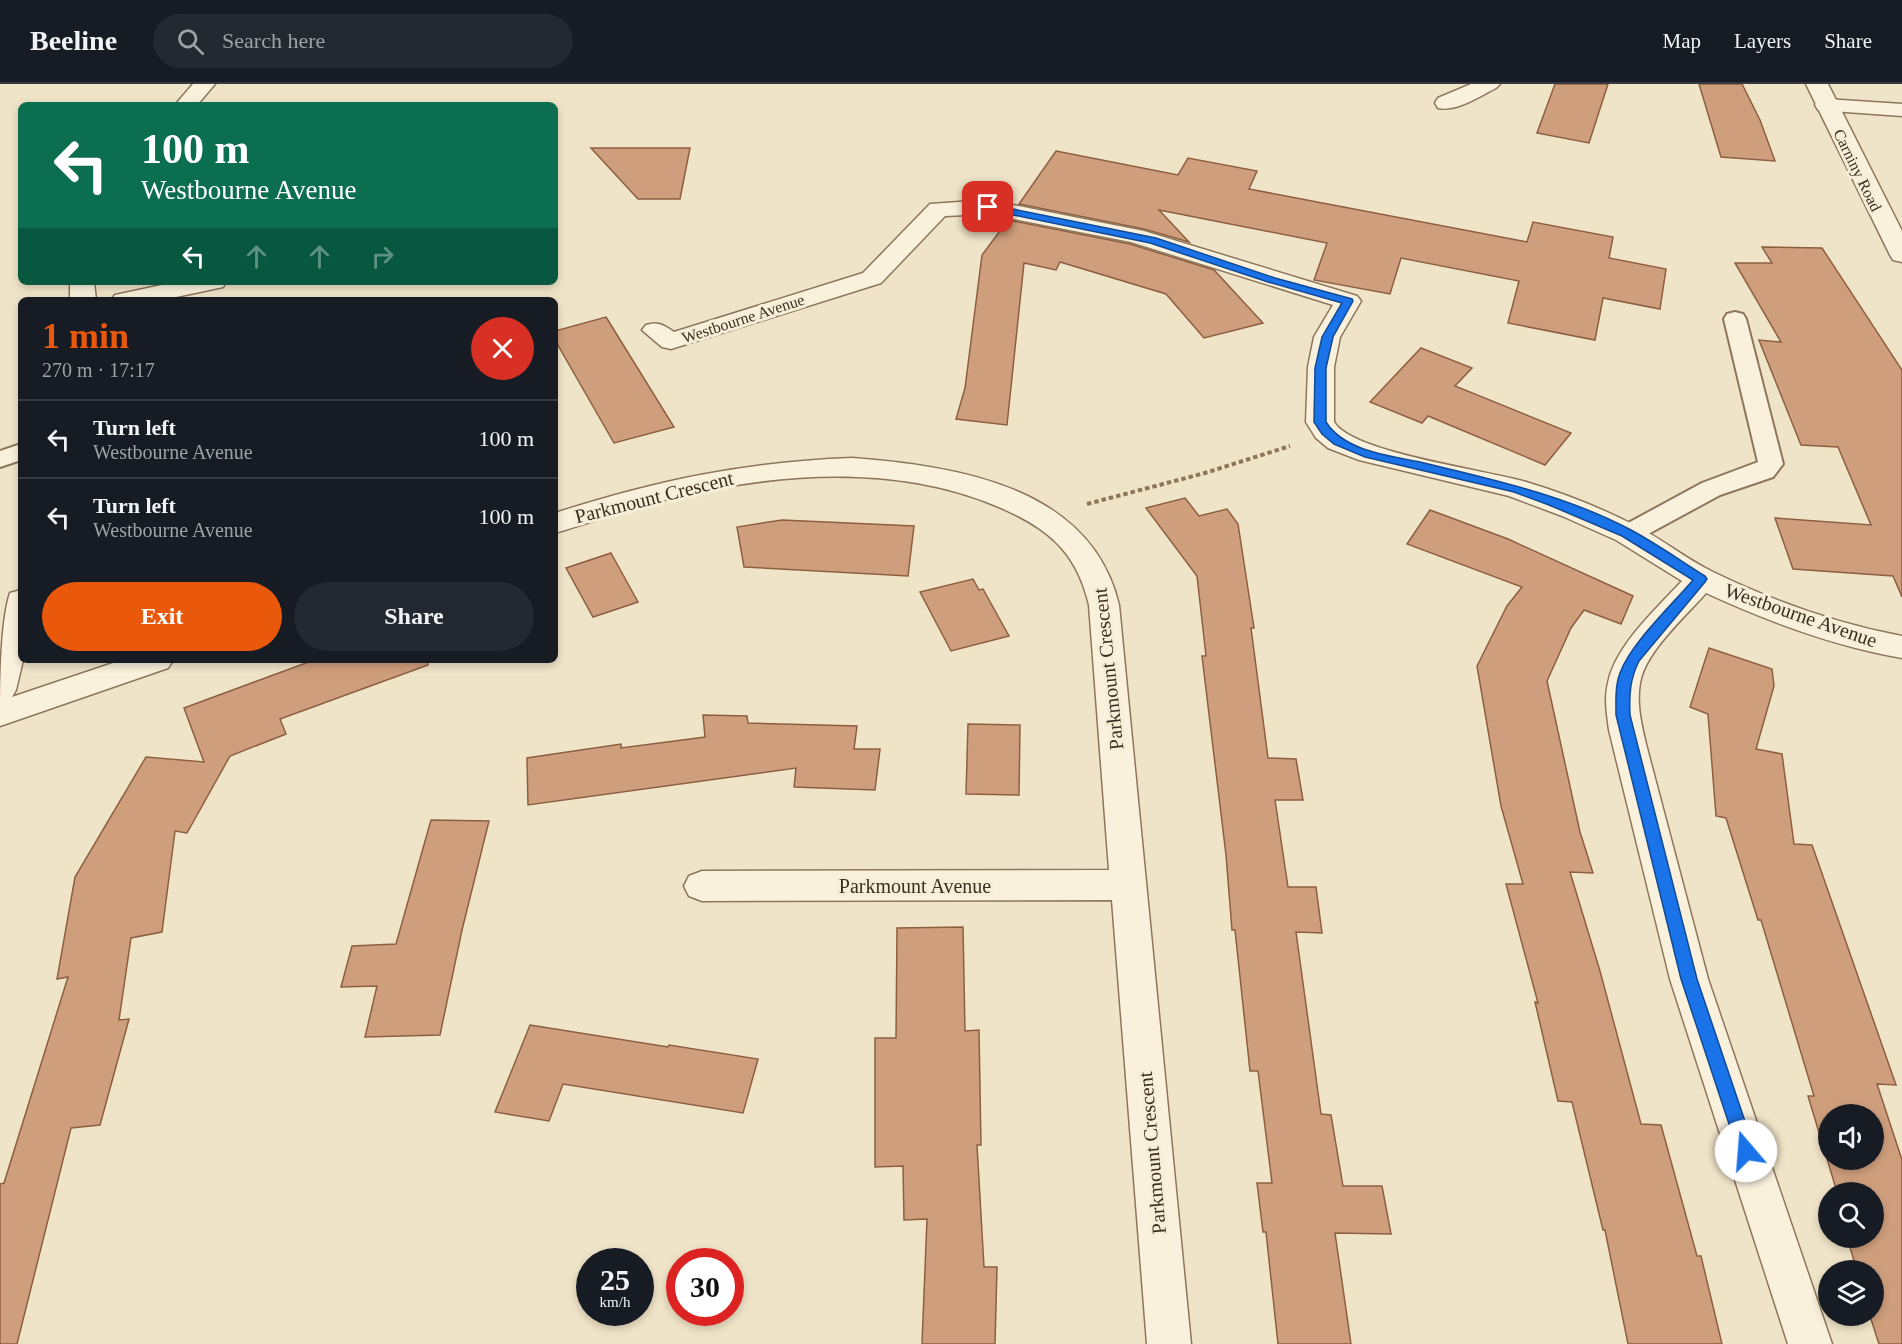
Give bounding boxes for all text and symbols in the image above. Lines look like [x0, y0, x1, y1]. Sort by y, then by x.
search box [153, 14, 573, 68]
text: Beeline [30, 25, 117, 56]
icon: search [174, 25, 207, 58]
text: Search here [222, 28, 325, 53]
text: Map [1663, 29, 1701, 53]
text: Layers [1734, 29, 1791, 53]
text: Share [1824, 29, 1872, 53]
icon: left [42, 126, 120, 204]
text: 100 m [141, 126, 250, 172]
street label: Carniny Road [1829, 126, 1885, 215]
text: Westbourne Avenue [141, 175, 357, 205]
pin [962, 181, 1013, 232]
icon: arrive [971, 190, 1004, 223]
icon: left [177, 240, 210, 273]
icon: ahead [240, 240, 273, 273]
icon: ahead [303, 240, 336, 273]
icon: right [366, 240, 399, 273]
street label: Westbourne Avenue [680, 291, 807, 346]
text: 1 min [42, 316, 129, 356]
button: close [471, 317, 534, 380]
text: 270 m · 17:17 [42, 359, 155, 381]
text: Turn left [93, 415, 176, 440]
icon: left [42, 423, 75, 456]
text: 100 m [478, 426, 534, 451]
text: Westbourne Avenue [93, 441, 253, 463]
street label: Parkmount Crescent [572, 467, 736, 527]
text: Turn left [93, 493, 176, 518]
icon: left [42, 501, 75, 534]
text: 100 m [478, 504, 534, 529]
text: Westbourne Avenue [93, 519, 253, 541]
street label: Westbourne Avenue [1722, 579, 1880, 651]
button: Exit [42, 582, 282, 651]
button: Share [294, 582, 534, 651]
street label: Parkmount Crescent [1089, 586, 1127, 751]
street label: Parkmount Avenue [839, 875, 991, 897]
street label: Parkmount Crescent [1134, 1071, 1170, 1235]
map controls [1818, 1104, 1884, 1326]
button: sound [1818, 1104, 1884, 1170]
position arrow [1714, 1119, 1778, 1183]
button: search [1818, 1182, 1884, 1248]
speed limit sign: 30 [666, 1248, 744, 1326]
button: layers [1818, 1260, 1884, 1326]
text: 25 [600, 1263, 630, 1296]
text: km/h [600, 1294, 630, 1310]

